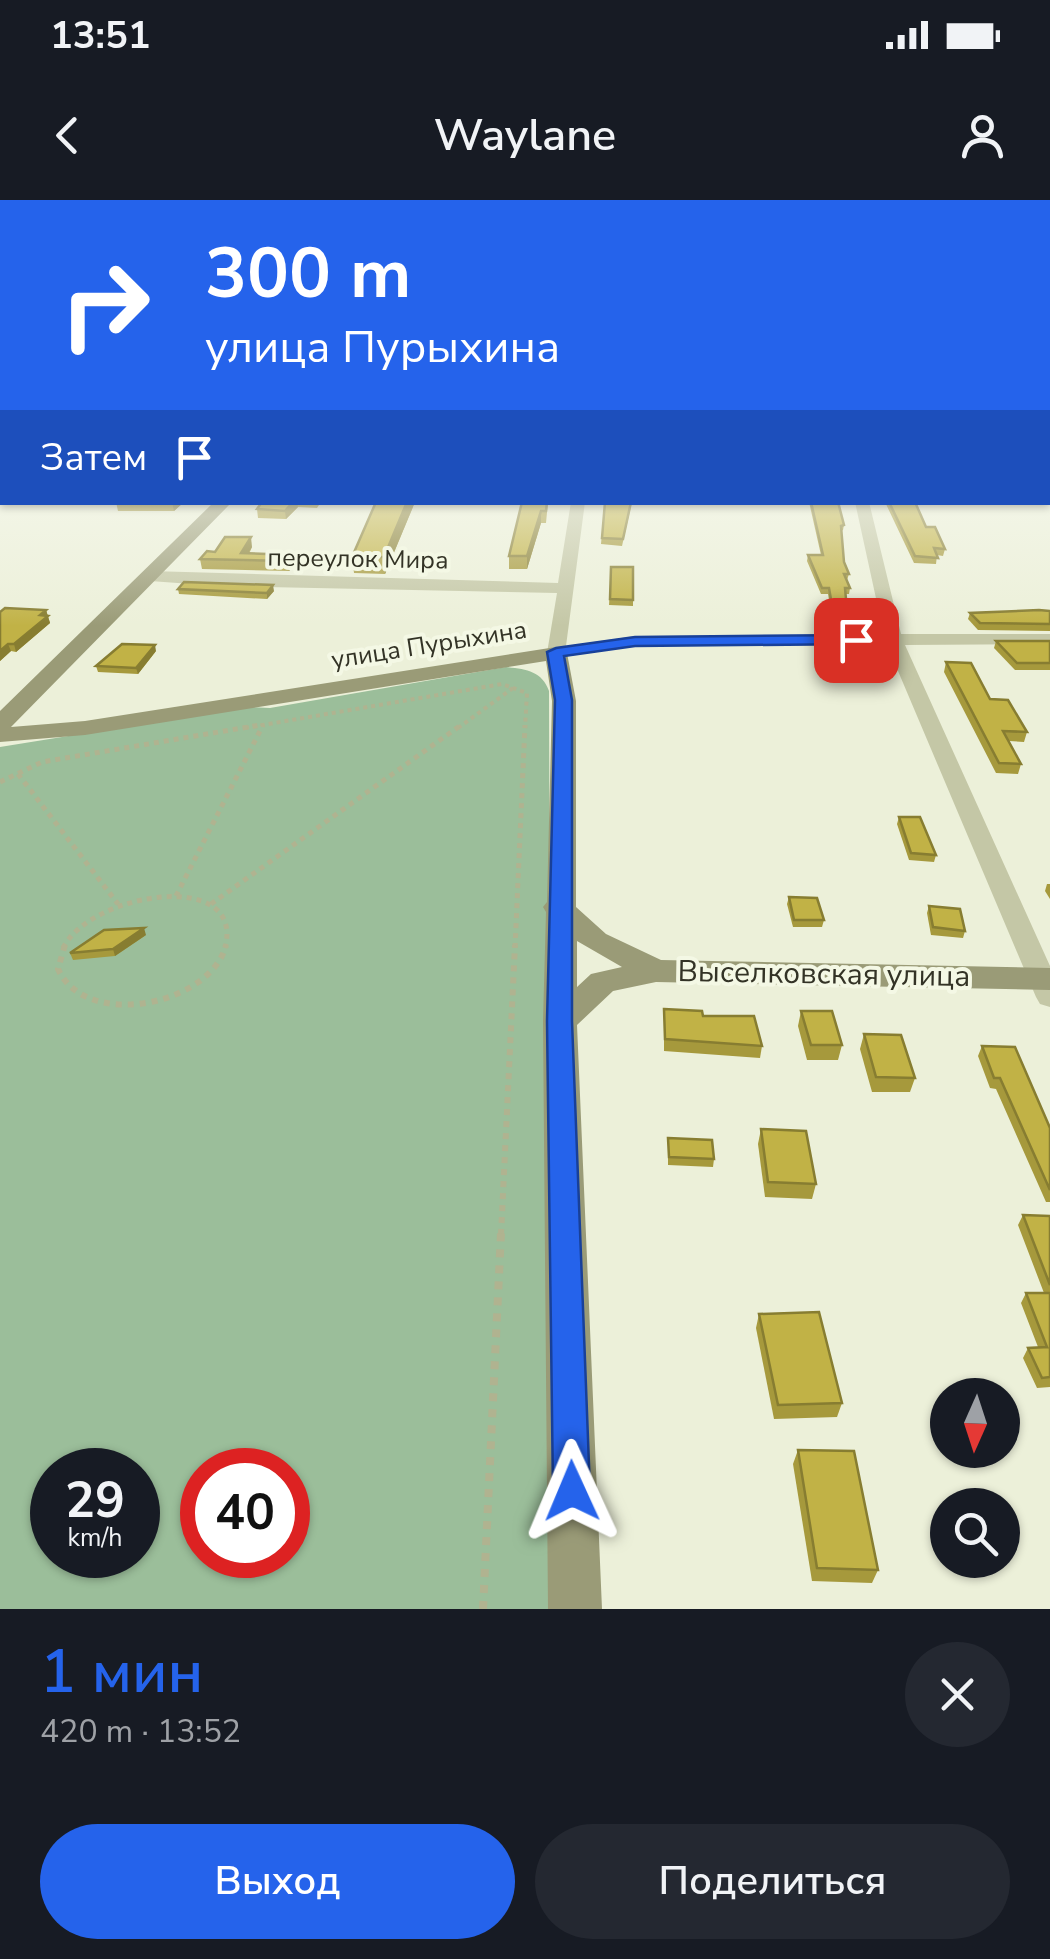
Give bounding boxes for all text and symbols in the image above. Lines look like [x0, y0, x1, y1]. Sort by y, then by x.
text: 13:51 [50, 10, 151, 61]
text: Waylane [434, 105, 616, 166]
icon: back [40, 108, 95, 163]
icon: person [955, 108, 1010, 163]
text: 300 m [205, 226, 411, 322]
icon: right [40, 240, 170, 370]
text: улица Пурыхина [205, 317, 560, 378]
icon: arrive [167, 430, 222, 485]
text: Затем [40, 432, 147, 483]
street label: переулок Мира [267, 540, 449, 578]
pin [814, 598, 899, 683]
street label: улица Пурыхина [329, 613, 529, 677]
icon: arrive [829, 613, 884, 668]
street label: Выселковская улица [677, 951, 971, 997]
north arrow [930, 1378, 1020, 1468]
map controls [930, 1378, 1020, 1578]
position arrow [520, 1439, 624, 1543]
speed limit sign: 40 [180, 1448, 310, 1578]
text: 29 [65, 1466, 125, 1535]
button: search [930, 1488, 1020, 1578]
text: km/h [67, 1521, 123, 1555]
text: 1 мин [40, 1631, 203, 1713]
button: close [905, 1642, 1010, 1747]
text: 420 m · 13:52 [40, 1710, 241, 1753]
button: Выход [40, 1824, 515, 1939]
button: Поделиться [535, 1824, 1010, 1939]

